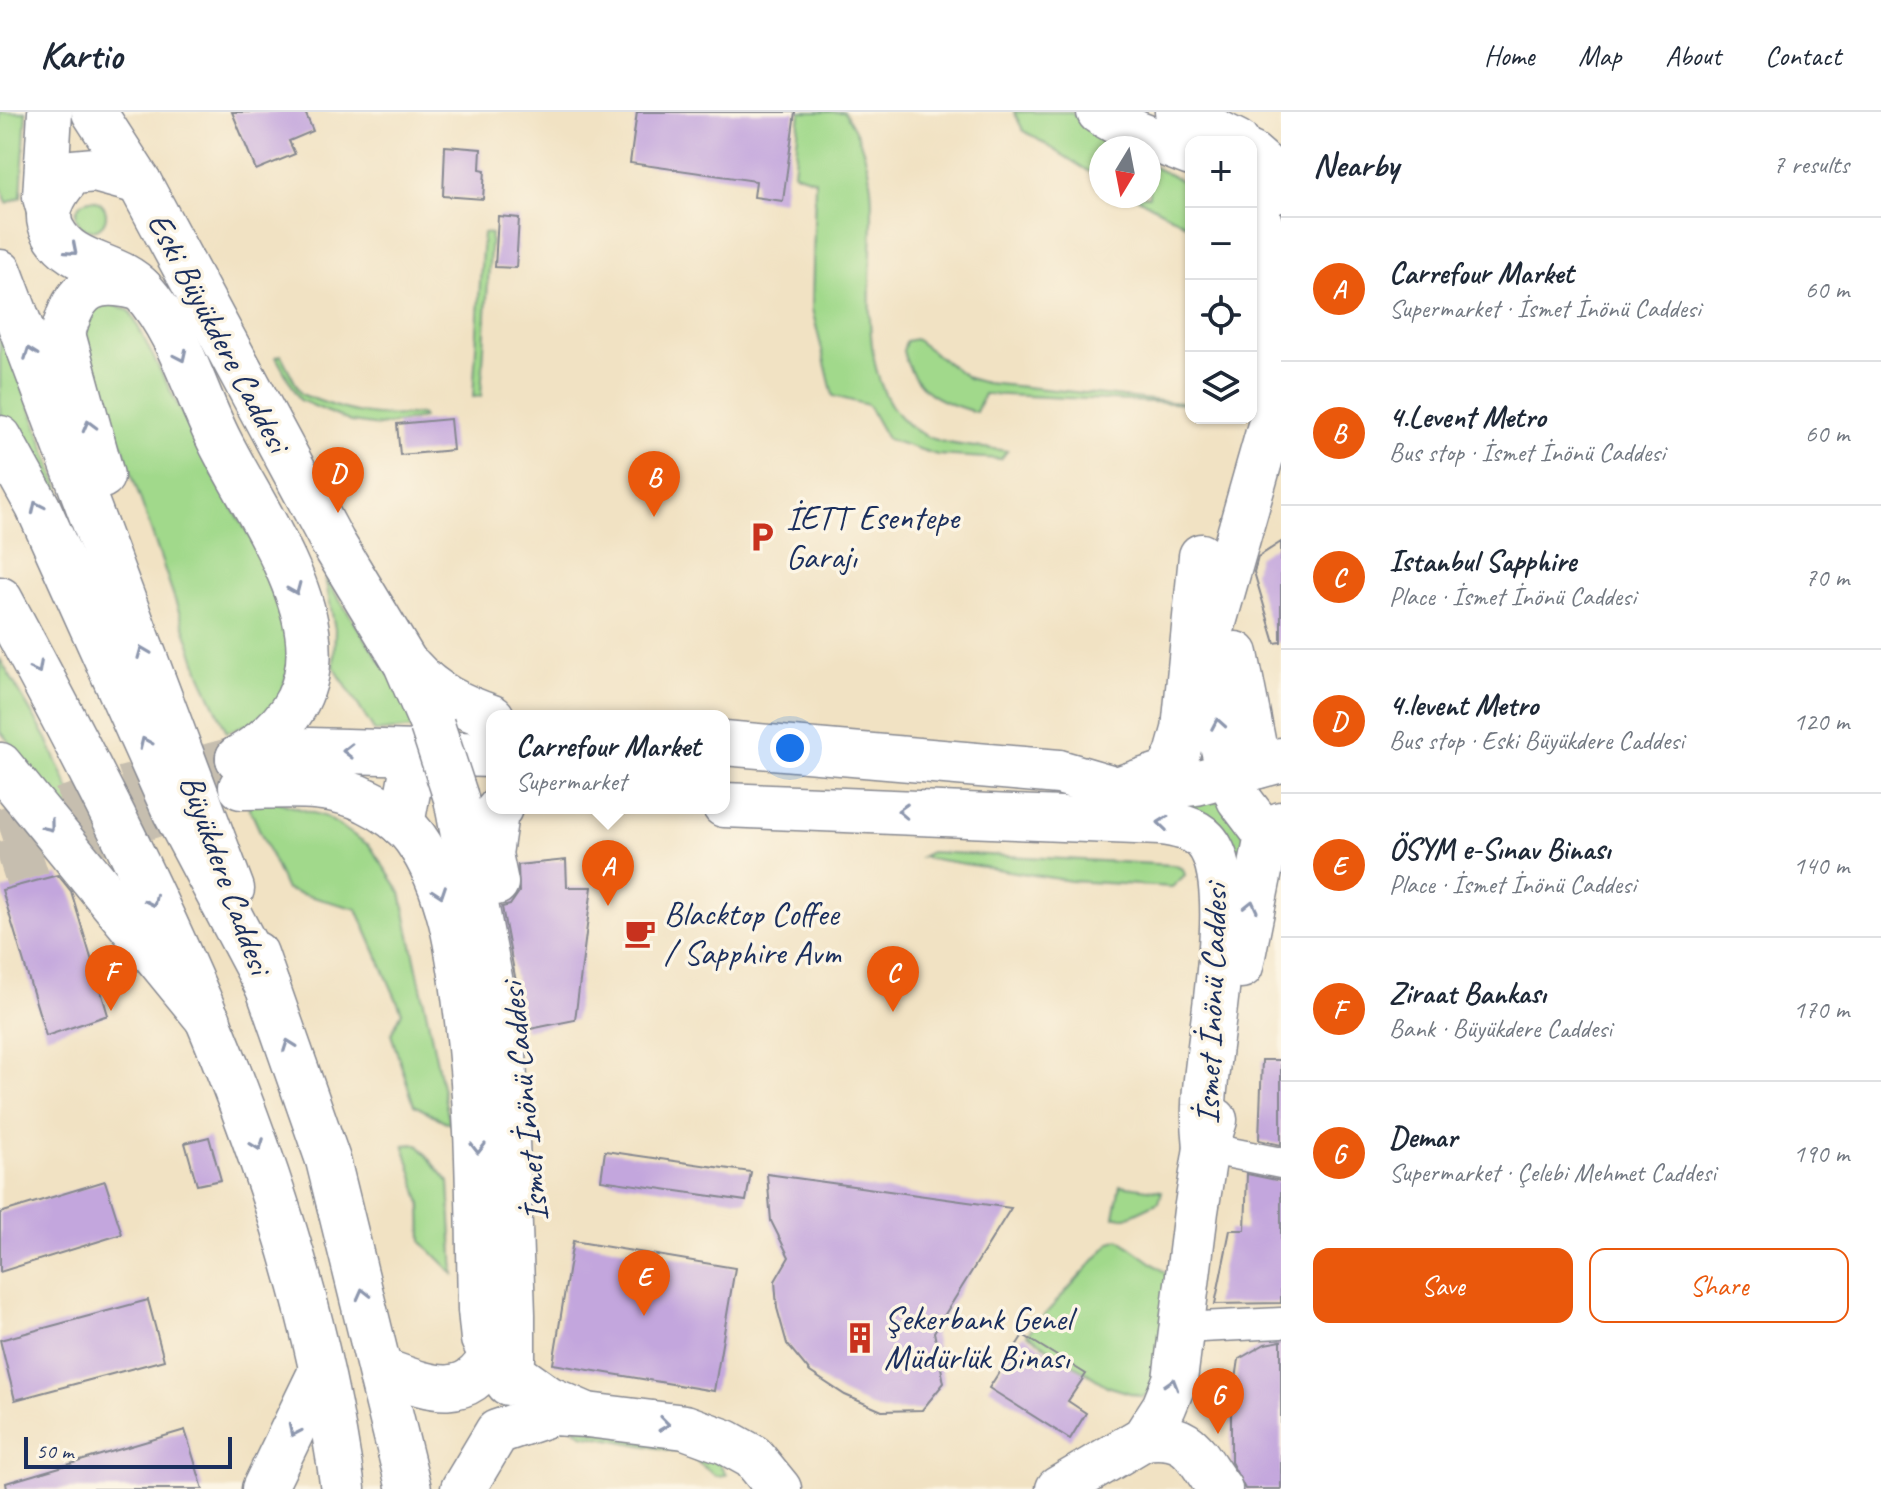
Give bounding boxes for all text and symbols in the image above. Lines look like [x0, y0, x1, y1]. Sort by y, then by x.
text: Kartio [40, 32, 122, 79]
text: Home [1484, 38, 1534, 73]
text: Map [1578, 38, 1621, 73]
text: About [1665, 38, 1721, 73]
text: Contact [1765, 38, 1841, 73]
north arrow [1089, 136, 1161, 208]
map controls [1185, 136, 1257, 424]
button: + [1185, 136, 1257, 208]
text: Nearby [1313, 143, 1399, 186]
text: 7 results [1773, 148, 1849, 181]
street label: Eski Büyükdere Caddesi [138, 205, 302, 462]
button: − [1185, 208, 1257, 280]
one-way arrow [62, 240, 77, 255]
text: Carrefour Market [1389, 254, 1573, 292]
text: A [1332, 273, 1346, 306]
text: 60 m [1805, 273, 1849, 306]
button: locate [1185, 280, 1257, 352]
text: Supermarket · İsmet İnönü Caddesi [1389, 292, 1701, 325]
one-way arrow [23, 347, 40, 361]
one-way arrow [171, 347, 187, 362]
button: layers [1185, 352, 1257, 424]
text: 4.Levent Metro [1389, 398, 1546, 436]
text: B [1332, 417, 1346, 450]
text: 60 m [1805, 417, 1849, 450]
one-way arrow [82, 419, 98, 433]
text: Bus stop · İsmet İnönü Caddesi [1389, 436, 1665, 469]
pin: D [312, 447, 364, 513]
pin: B [628, 451, 680, 517]
place label: İETT Esentepe Garajı [786, 496, 961, 578]
one-way arrow [31, 500, 47, 515]
parking icon: İETT Esentepe Garajı [745, 520, 779, 554]
text: Istanbul Sapphire [1389, 542, 1576, 580]
text: C [1333, 561, 1345, 594]
text: 70 m [1805, 561, 1849, 594]
text: Place · İsmet İnönü Caddesi [1389, 580, 1636, 613]
one-way arrow [286, 581, 302, 595]
one-way arrow [136, 646, 153, 660]
one-way arrow [27, 660, 42, 674]
text: 4.levent Metro [1389, 686, 1538, 724]
text: D [1331, 705, 1347, 738]
text: 120 m [1793, 705, 1849, 738]
popup [486, 710, 730, 814]
one-way arrow [1210, 718, 1227, 731]
text: Bus stop · Eski Büyükdere Caddesi [1389, 724, 1684, 757]
text: Carrefour Market [516, 727, 700, 765]
your location [770, 728, 810, 768]
one-way arrow [139, 737, 155, 751]
one-way arrow [341, 742, 354, 759]
text: Supermarket [516, 765, 626, 798]
street label: Büyükdere Caddesi [170, 769, 283, 983]
one-way arrow [896, 803, 909, 820]
one-way arrow [1156, 815, 1169, 832]
one-way arrow [40, 817, 54, 832]
text: ÖSYM e-Sınav Binası [1389, 830, 1610, 868]
pin: A [582, 840, 634, 906]
text: E [1332, 849, 1346, 882]
text: 140 m [1793, 849, 1849, 882]
text: Place · İsmet İnönü Caddesi [1389, 868, 1636, 901]
street label: İsmet İnönü Caddesi [1185, 879, 1237, 1125]
one-way arrow [431, 884, 447, 898]
one-way arrow [142, 892, 158, 907]
place label: Blacktop Coffee / Sapphire Avm [664, 892, 842, 974]
one-way arrow [1242, 900, 1259, 914]
cafe icon: Blacktop Coffee / Sapphire Avm [623, 916, 657, 950]
pin: F [85, 945, 137, 1011]
pin: C [867, 946, 919, 1012]
text: Ziraat Bankası [1389, 974, 1546, 1012]
street label: İsmet İnönü Caddesi [490, 976, 558, 1224]
text: F [1333, 993, 1345, 1026]
text: 170 m [1793, 993, 1849, 1026]
text: Bank · Büyükdere Caddesi [1389, 1012, 1612, 1045]
one-way arrow [282, 1039, 299, 1053]
text: Demar [1389, 1118, 1457, 1156]
one-way arrow [248, 1137, 264, 1151]
text: G [1333, 1137, 1345, 1170]
text: 190 m [1793, 1137, 1849, 1170]
one-way arrow [469, 1142, 487, 1155]
text: Supermarket · Çelebi Mehmet Caddesi [1389, 1156, 1716, 1189]
button: Save [1313, 1248, 1573, 1323]
button: Share [1589, 1248, 1849, 1323]
pin: E [618, 1250, 670, 1316]
one-way arrow [355, 1288, 372, 1301]
place label: Şekerbank Genel Müdürlük Binası [884, 1297, 1078, 1379]
building icon: Şekerbank Genel Müdürlük Binası [843, 1321, 877, 1355]
pin: G [1192, 1368, 1244, 1434]
one-way arrow [1163, 1377, 1179, 1391]
one-way arrow [658, 1416, 671, 1433]
one-way arrow [288, 1423, 304, 1437]
scale bar [24, 1433, 232, 1469]
text: 50 m [36, 1437, 73, 1465]

